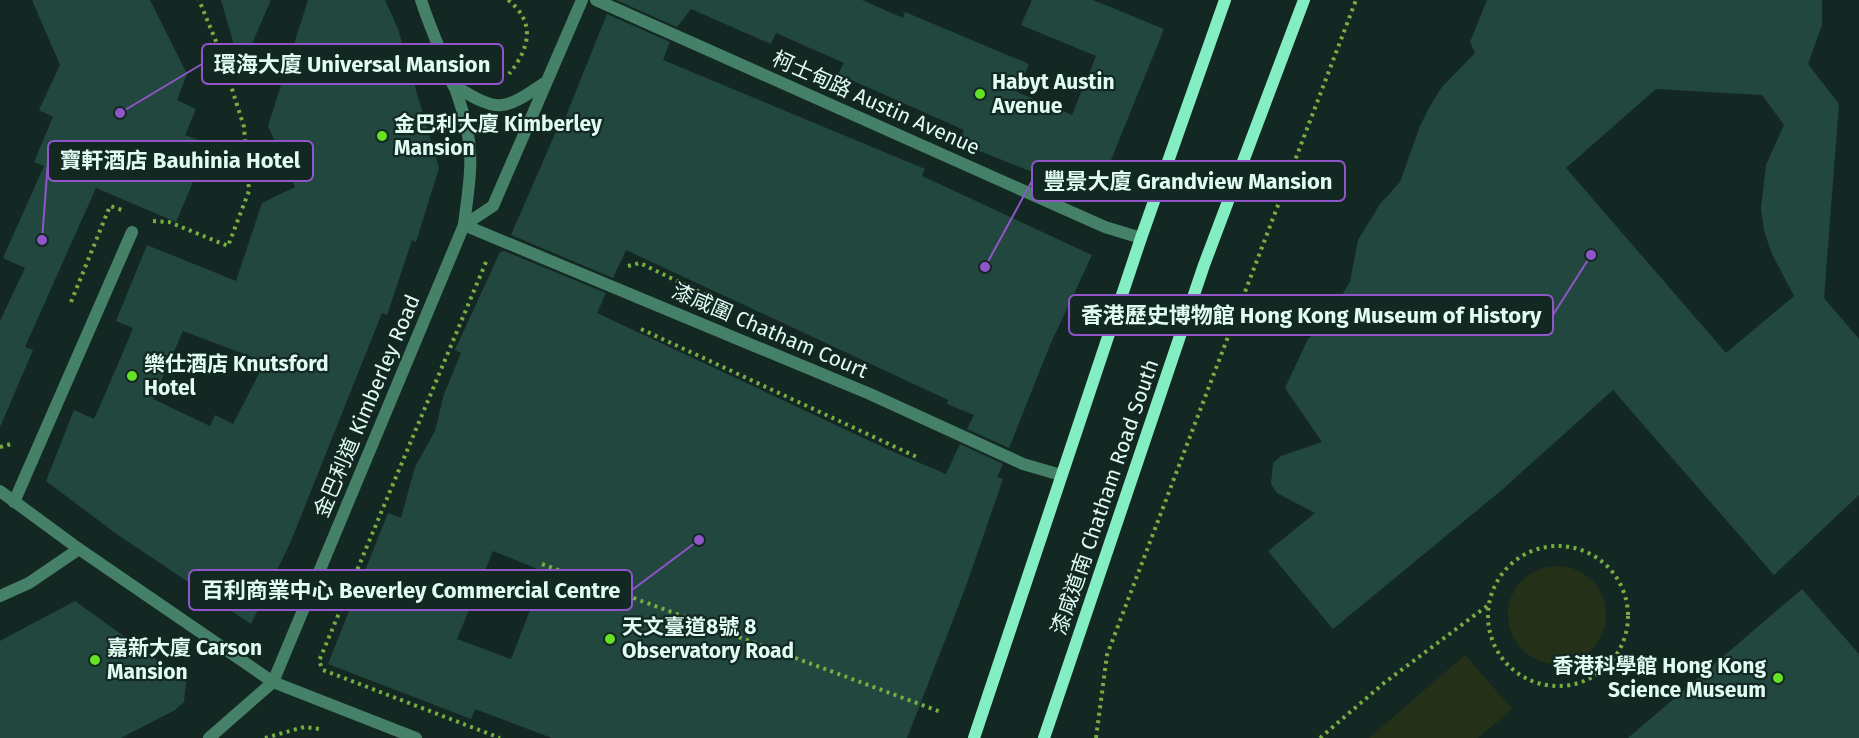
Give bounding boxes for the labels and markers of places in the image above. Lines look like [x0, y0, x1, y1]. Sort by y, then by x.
callout: 環海大廈 Universal Mansion [202, 44, 503, 84]
place label: Habyt Austin Avenue [991, 69, 1115, 119]
marker: Habyt Austin Avenue [973, 87, 987, 101]
place label: 金巴利大廈 Kimberley Mansion [394, 111, 602, 161]
marker: 金巴利大廈 Kimberley Mansion [375, 129, 389, 143]
callout: 寶軒酒店 Bauhinia Hotel [48, 141, 313, 181]
callout: 豐景大廈 Grandview Mansion [1032, 161, 1345, 201]
callout: 香港歷史博物館 Hong Kong Museum of History [1069, 295, 1553, 335]
place label: 樂仕酒店 Knutsford Hotel [144, 351, 329, 401]
marker: 樂仕酒店 Knutsford Hotel [125, 369, 139, 383]
callout: 百利商業中心 Beverley Commercial Centre [189, 570, 632, 610]
place label: 天文臺道8號 8 Observatory Road [622, 614, 794, 664]
marker: 天文臺道8號 8 Observatory Road [603, 632, 617, 646]
place label: 嘉新大廈 Carson Mansion [107, 635, 262, 685]
marker: 嘉新大廈 Carson Mansion [88, 653, 102, 667]
place label: 香港科學館 Hong Kong Science Museum [1552, 653, 1766, 703]
marker: 香港科學館 Hong Kong Science Museum [1771, 671, 1785, 685]

